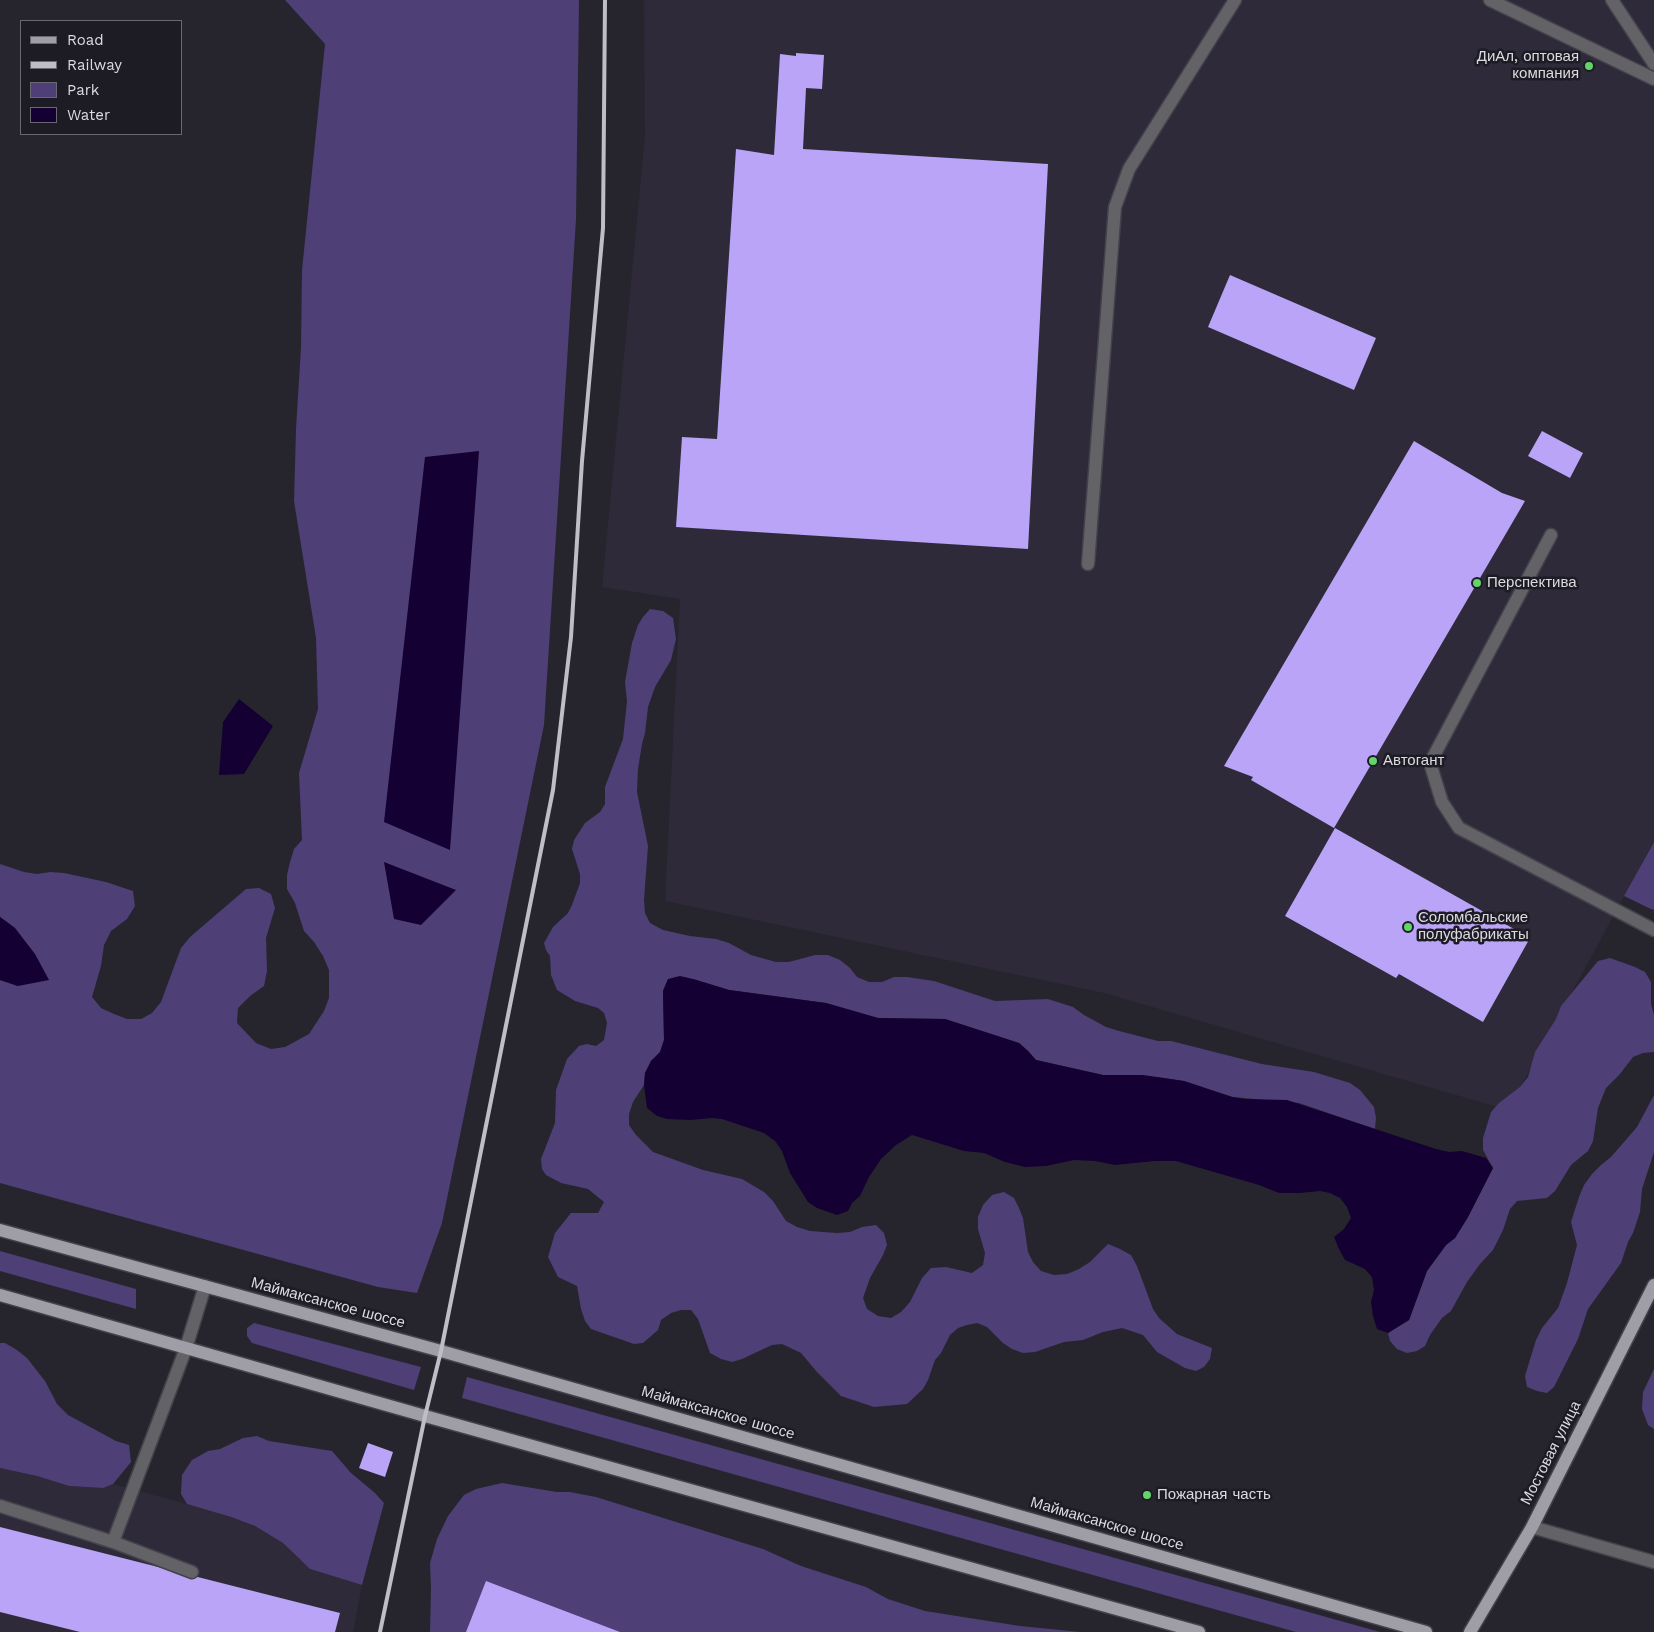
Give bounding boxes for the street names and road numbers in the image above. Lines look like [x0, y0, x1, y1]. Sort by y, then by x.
street label: Маймаксанское шоссе [249, 1274, 407, 1332]
street label: Маймаксанское шоссе [639, 1382, 797, 1444]
street label: Мостовая улица [1517, 1398, 1585, 1508]
street label: Маймаксанское шоссе [1028, 1493, 1186, 1555]

